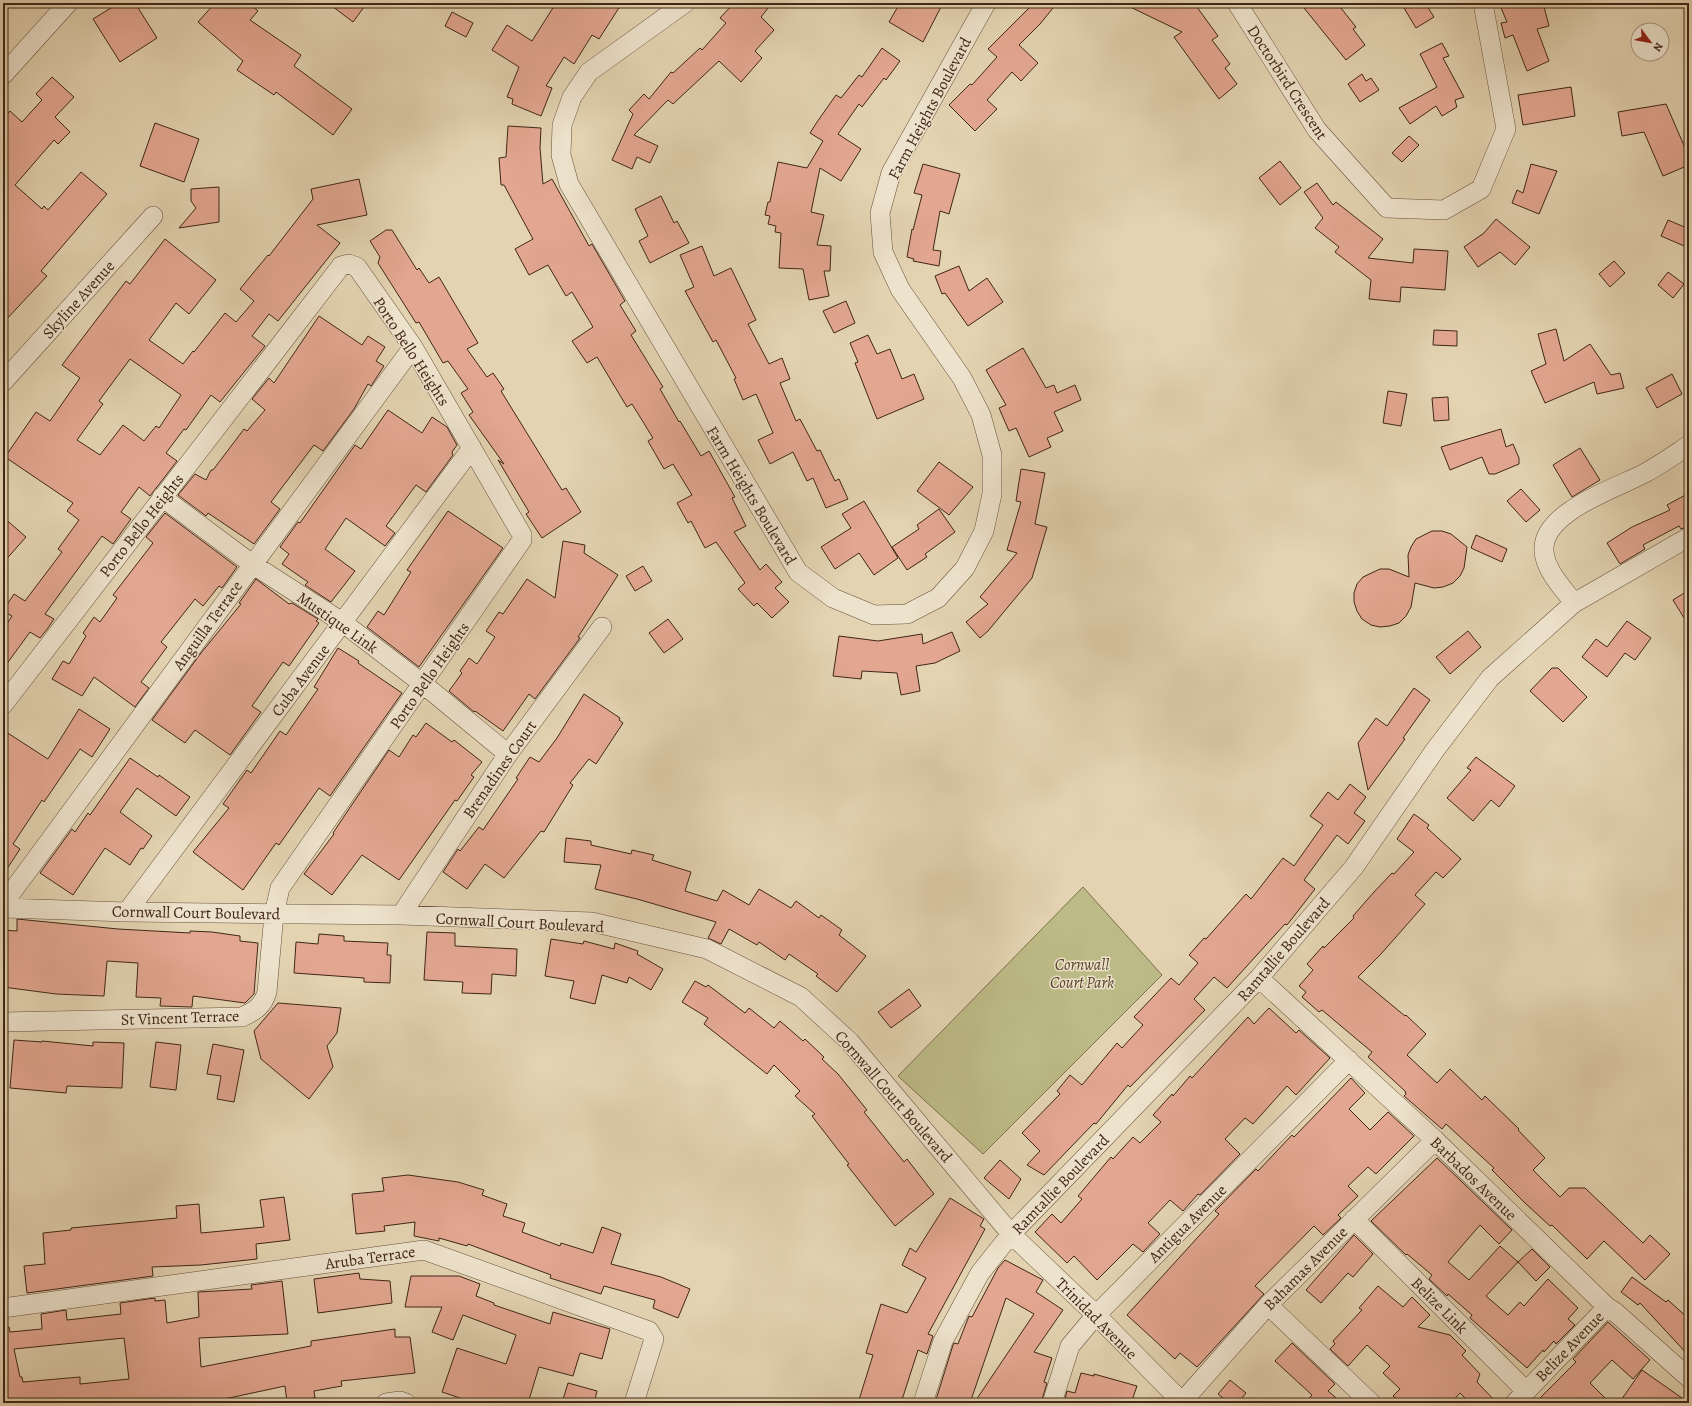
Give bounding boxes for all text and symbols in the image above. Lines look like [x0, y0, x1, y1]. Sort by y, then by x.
street label: Doctorbird Crescent [1242, 21, 1333, 144]
north arrow [1630, 22, 1670, 62]
street label: Farm Heights Boulevard [883, 33, 977, 184]
text: N [1650, 40, 1667, 54]
street label: Skyline Avenue [38, 256, 120, 344]
street label: Porto Bello Heights [368, 293, 455, 410]
street label: Farm Heights Boulevard [701, 422, 802, 569]
street label: Porto Bello Heights [94, 469, 189, 582]
street label: Anguilla Terrace [167, 576, 248, 676]
street label: Mustique Link [292, 587, 383, 659]
street label: Porto Bello Heights [385, 618, 475, 733]
street label: Cuba Avenue [266, 640, 335, 721]
street label: Brenadines Court [458, 716, 542, 823]
street label: Ramtallie Boulevard [1232, 892, 1335, 1007]
street label: Cornwall Court Boulevard [112, 901, 281, 925]
street label: Cornwall Court Boulevard [435, 908, 605, 938]
park label: Cornwall Court Park [1050, 954, 1114, 994]
street label: St Vincent Terrace [120, 1005, 240, 1031]
street label: Cornwall Court Boulevard [830, 1026, 957, 1168]
street label: Ramtallie Boulevard [1007, 1129, 1115, 1240]
street label: Barbados Avenue [1425, 1132, 1521, 1226]
street label: Antigua Avenue [1143, 1180, 1232, 1268]
street label: Bahamas Avenue [1259, 1222, 1353, 1316]
street label: Aruba Terrace [323, 1241, 417, 1275]
street label: Belize Link [1406, 1272, 1473, 1339]
street label: Trinidad Avenue [1050, 1273, 1142, 1365]
street label: Belize Avenue [1530, 1307, 1609, 1387]

